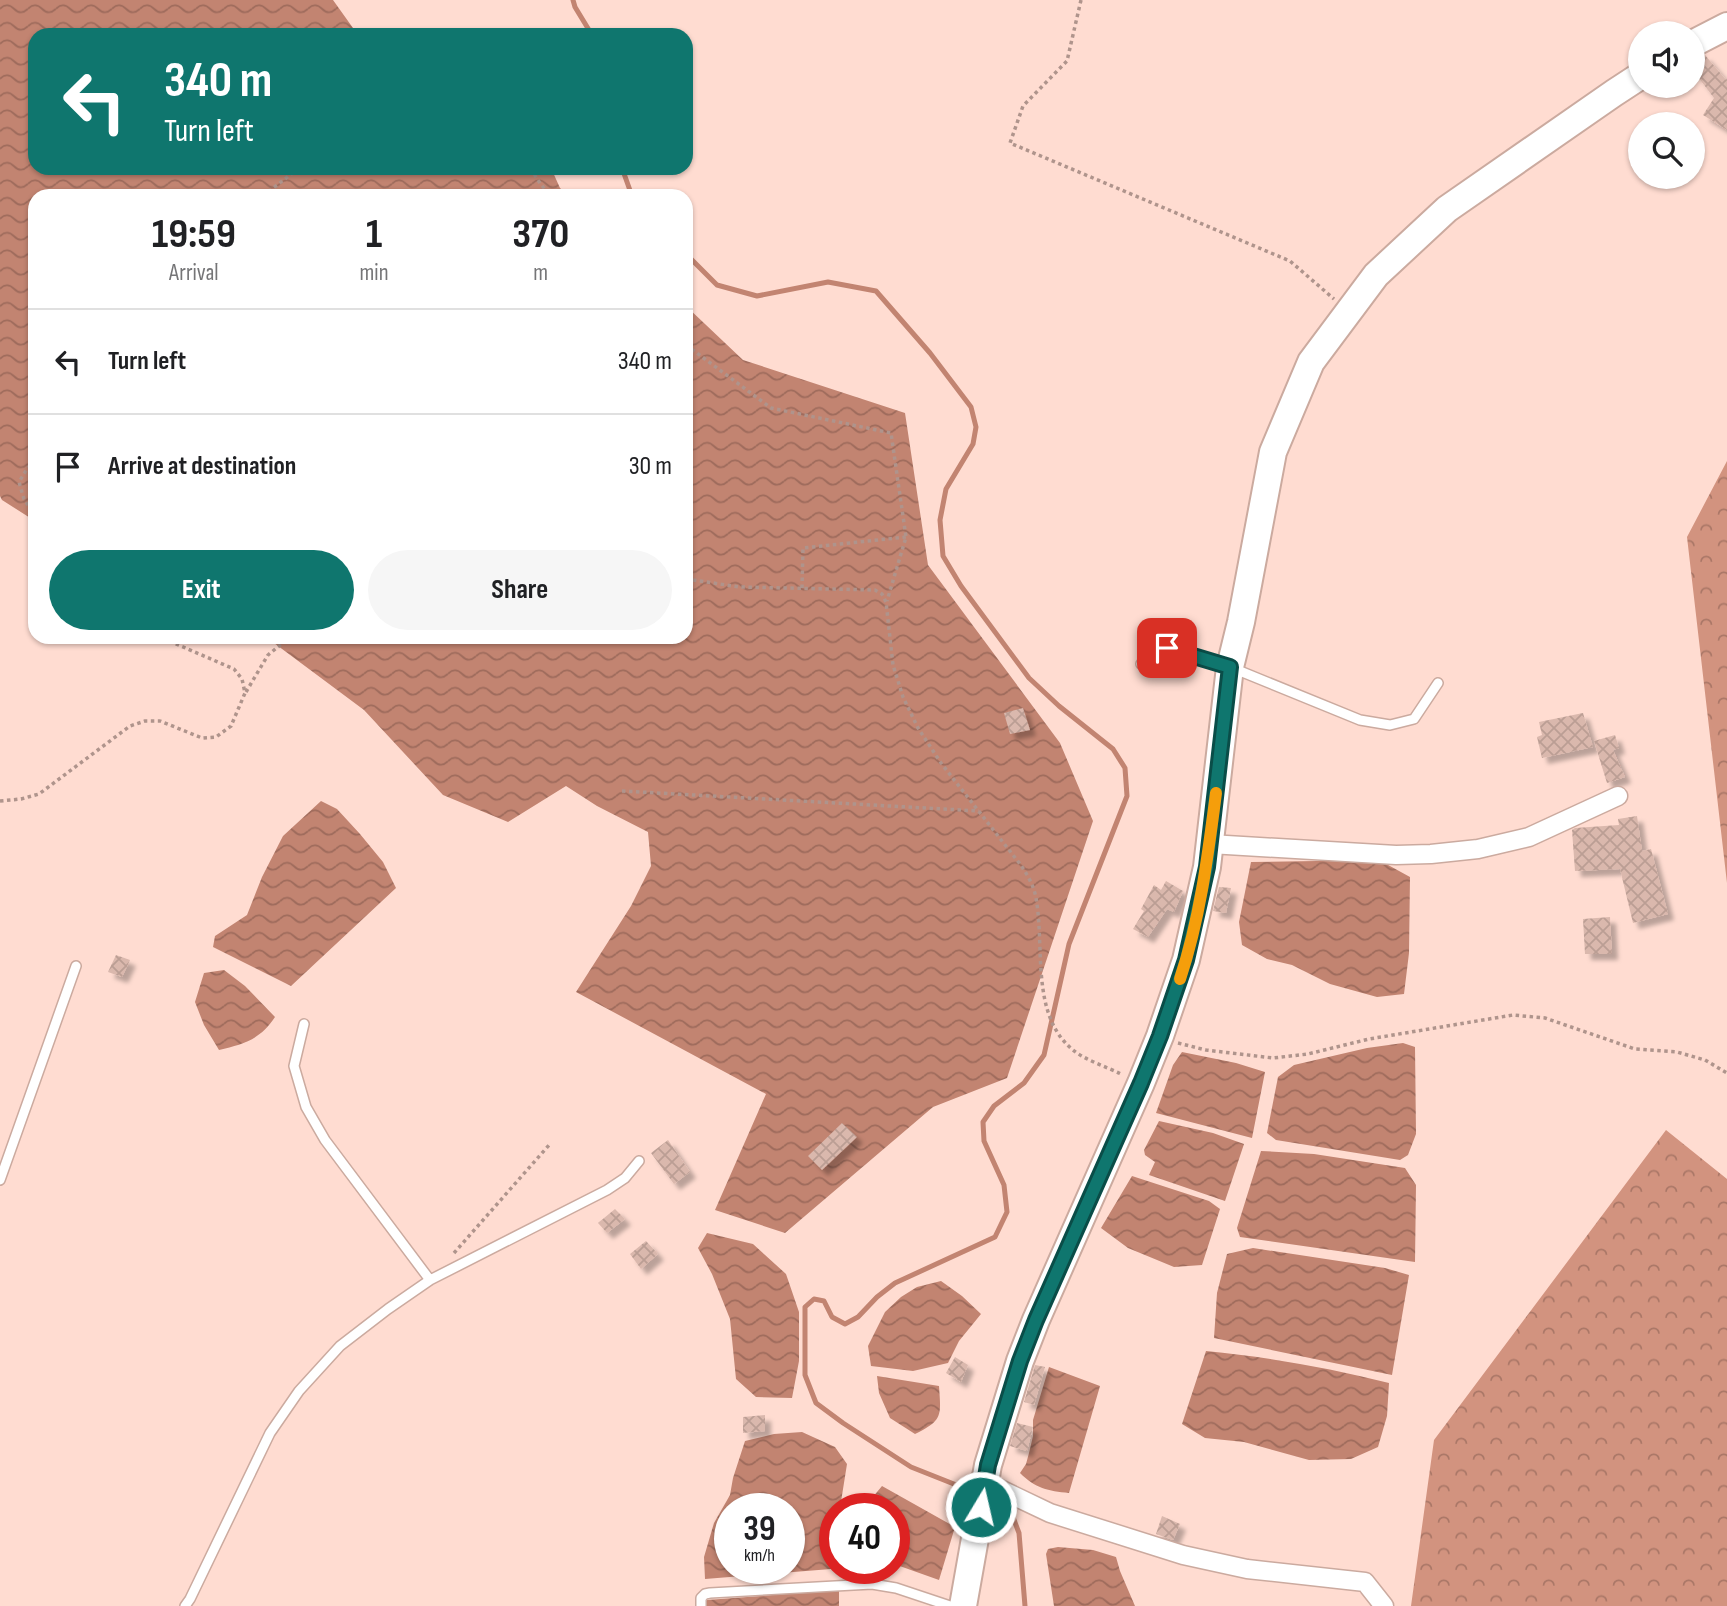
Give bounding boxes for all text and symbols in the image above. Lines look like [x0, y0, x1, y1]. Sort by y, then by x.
map controls [1628, 21, 1705, 189]
button: sound [1628, 21, 1705, 98]
text: 340 m [164, 52, 272, 111]
icon: left [49, 56, 140, 147]
text: Turn left [164, 112, 254, 151]
button: search [1628, 112, 1705, 189]
text: 19:59 [152, 209, 236, 260]
text: 1 [366, 209, 382, 260]
text: 370 [512, 209, 569, 260]
text: Arrival [169, 259, 219, 287]
text: min [360, 259, 388, 287]
text: m [533, 259, 548, 287]
icon: left [49, 343, 87, 381]
text: Turn left [108, 346, 186, 377]
text: 340 m [618, 346, 672, 377]
icon: arrive [49, 448, 87, 486]
text: Arrive at destination [108, 451, 296, 482]
text: 30 m [629, 451, 672, 482]
button: Exit [49, 550, 354, 630]
button: Share [368, 550, 672, 630]
pin [1137, 618, 1197, 678]
icon: arrive [1148, 629, 1186, 667]
position arrow [944, 1470, 1018, 1544]
speed limit sign: 40 [819, 1493, 910, 1584]
text: 39 [743, 1508, 776, 1551]
text: km/h [744, 1545, 775, 1566]

